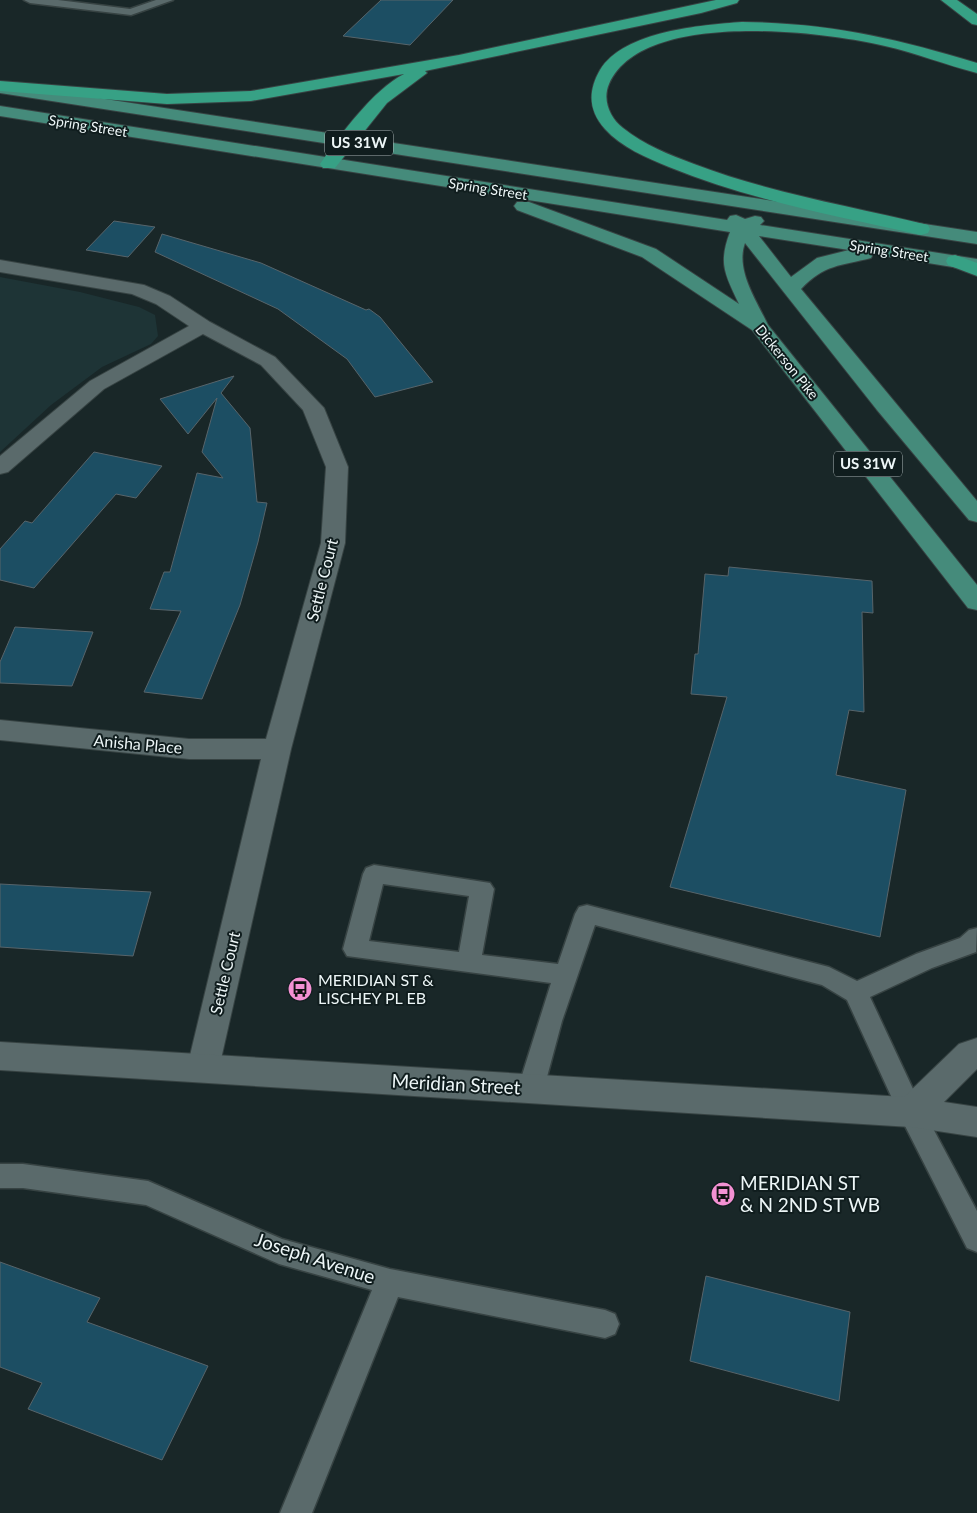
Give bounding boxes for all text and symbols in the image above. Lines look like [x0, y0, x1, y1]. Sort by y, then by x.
street label: Spring Street [48, 111, 129, 140]
road number: US 31W [325, 130, 393, 156]
street label: Spring Street [448, 174, 529, 203]
street label: Spring Street [849, 236, 930, 265]
street label: Dickerson Pike [752, 321, 823, 402]
road number: US 31W [834, 452, 902, 476]
street label: Settle Court [302, 536, 341, 623]
street label: Anisha Place [93, 730, 183, 757]
street label: Settle Court [206, 929, 243, 1016]
place label: MERIDIAN ST & LISCHEY PL EB [318, 970, 434, 1007]
bus stop icon: MERIDIAN ST & LISCHEY PL EB [287, 976, 313, 1002]
street label: Meridian Street [391, 1069, 521, 1098]
place label: MERIDIAN ST & N 2ND ST WB [740, 1171, 880, 1216]
bus stop icon: MERIDIAN ST & N 2ND ST WB [710, 1181, 736, 1207]
street label: Joseph Avenue [252, 1227, 378, 1288]

